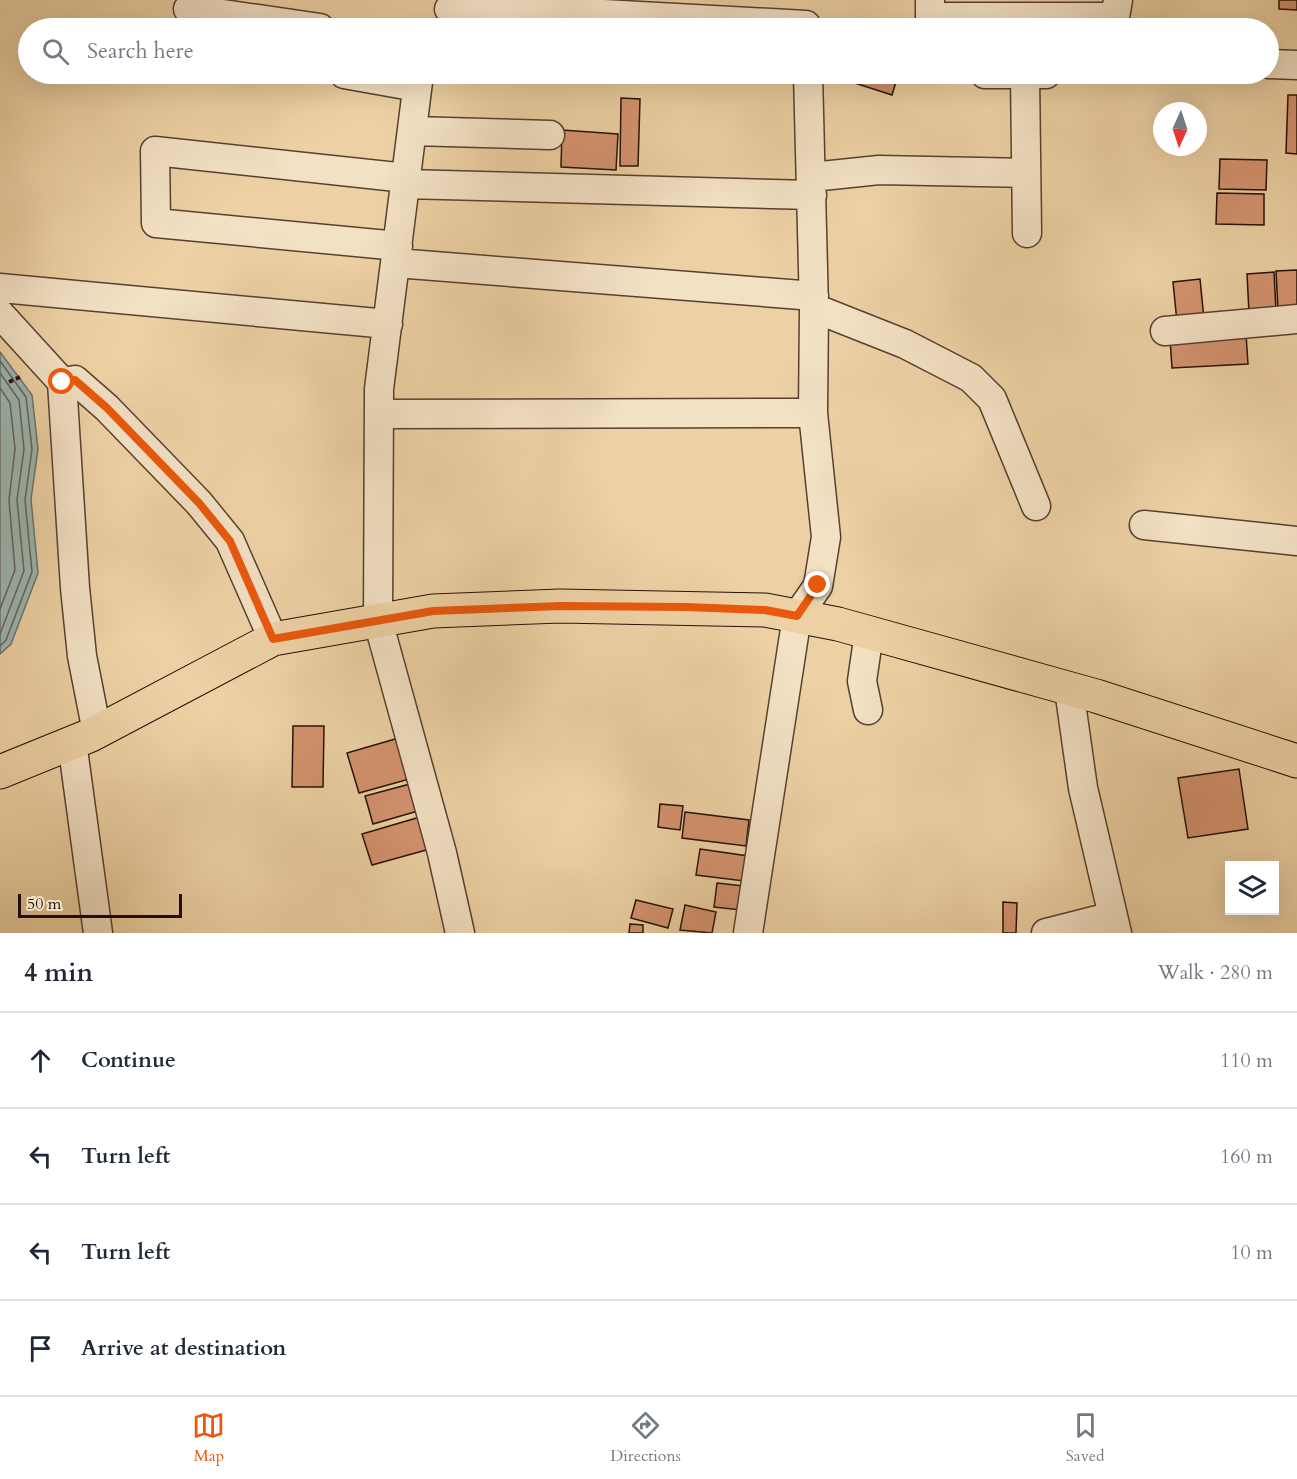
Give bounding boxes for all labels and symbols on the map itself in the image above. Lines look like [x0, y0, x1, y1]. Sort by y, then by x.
north arrow [1153, 102, 1207, 156]
route start [48, 368, 74, 394]
route end [804, 571, 830, 597]
scale bar [18, 891, 182, 918]

